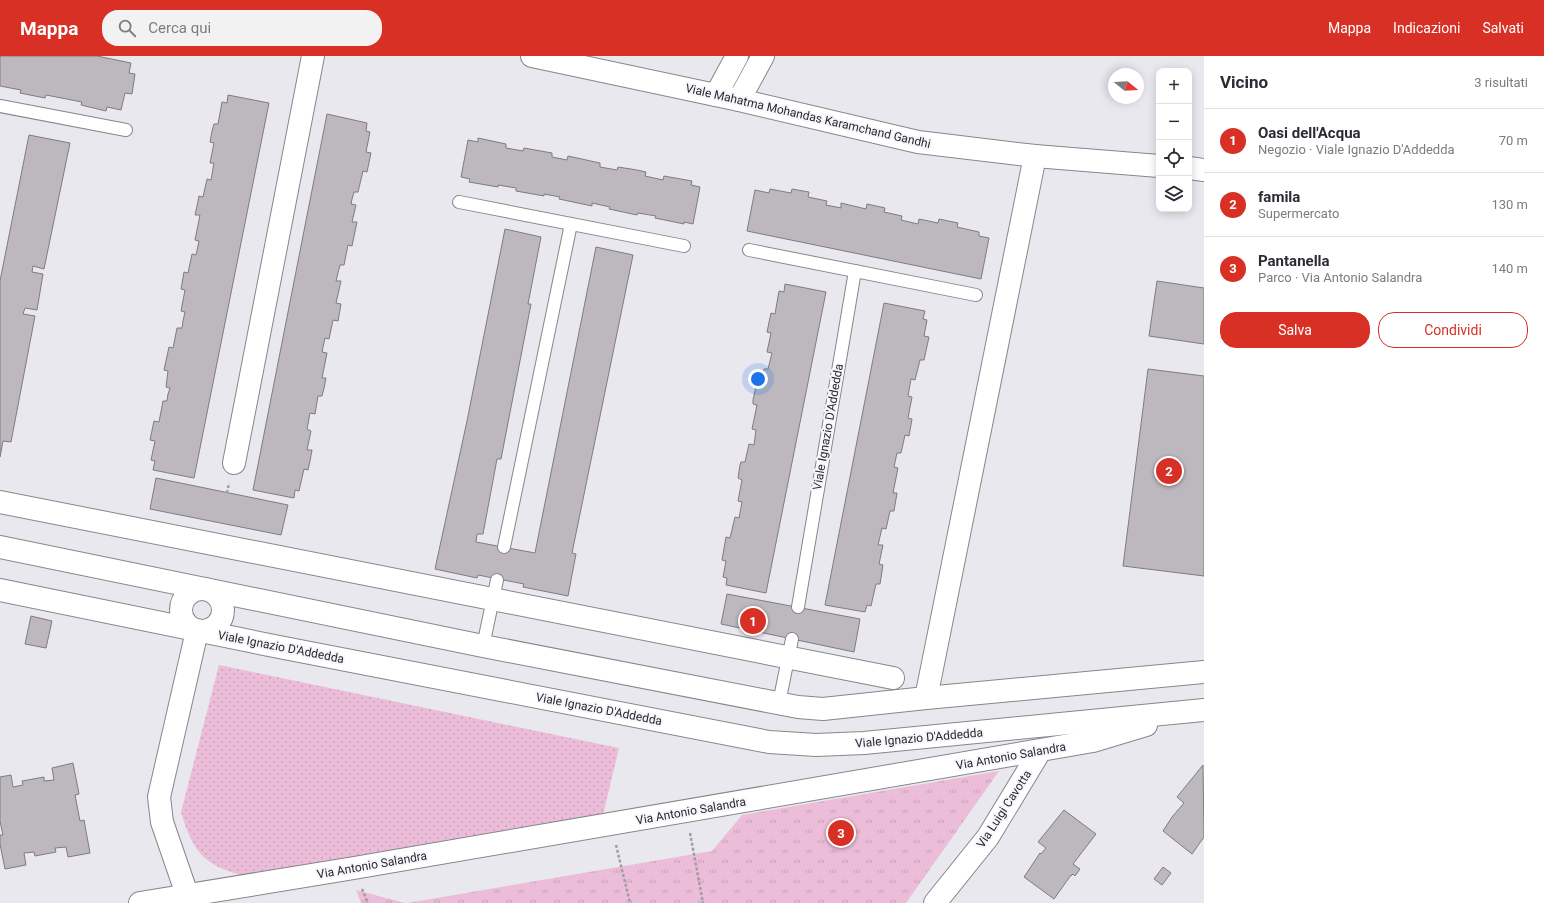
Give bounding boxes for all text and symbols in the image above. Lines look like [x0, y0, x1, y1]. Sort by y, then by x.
search box [102, 10, 382, 46]
text: Mappa [20, 17, 78, 40]
icon: search [116, 17, 138, 39]
text: Cerca qui [148, 19, 211, 37]
text: Mappa [1328, 20, 1371, 36]
text: Indicazioni [1393, 20, 1460, 36]
text: Salvati [1482, 20, 1524, 36]
north arrow [1108, 68, 1144, 104]
map controls [1156, 68, 1192, 212]
button: + [1156, 68, 1192, 104]
text: Vicino [1220, 72, 1268, 92]
text: 3 risultati [1474, 75, 1528, 90]
street label: Viale Mahatma Mohandas Karamchand Gandhi [684, 81, 932, 151]
button: − [1156, 104, 1192, 140]
text: Oasi dell'Acqua [1258, 124, 1361, 142]
text: 1 [1229, 133, 1237, 148]
text: 70 m [1499, 133, 1528, 148]
button: locate [1156, 140, 1192, 176]
text: Negozio · Viale Ignazio D'Addedda [1258, 142, 1455, 157]
button: layers [1156, 176, 1192, 212]
text: famila [1258, 188, 1300, 206]
text: 2 [1229, 197, 1237, 212]
text: 130 m [1491, 197, 1528, 212]
text: Supermercato [1258, 206, 1339, 221]
text: Pantanella [1258, 252, 1330, 270]
text: 3 [1229, 261, 1237, 276]
text: 140 m [1491, 261, 1528, 276]
text: Parco · Via Antonio Salandra [1258, 270, 1422, 285]
button: Salva [1220, 312, 1370, 348]
button: Condividi [1378, 312, 1528, 348]
street label: Viale Ignazio D'Addedda [810, 363, 846, 491]
your location [748, 369, 768, 389]
pin: 2 [1156, 456, 1182, 486]
pin: 1 [740, 606, 766, 636]
street label: Viale Ignazio D'Addedda [217, 628, 345, 666]
street label: Viale Ignazio D'Addedda [535, 690, 663, 728]
street label: Viale Ignazio D'Addedda [855, 725, 983, 751]
street label: Via Antonio Salandra [955, 739, 1067, 773]
street label: Via Luigi Cavotta [974, 768, 1034, 850]
street label: Via Antonio Salandra [635, 794, 747, 828]
pin: 3 [828, 818, 854, 848]
street label: Via Antonio Salandra [316, 848, 428, 882]

